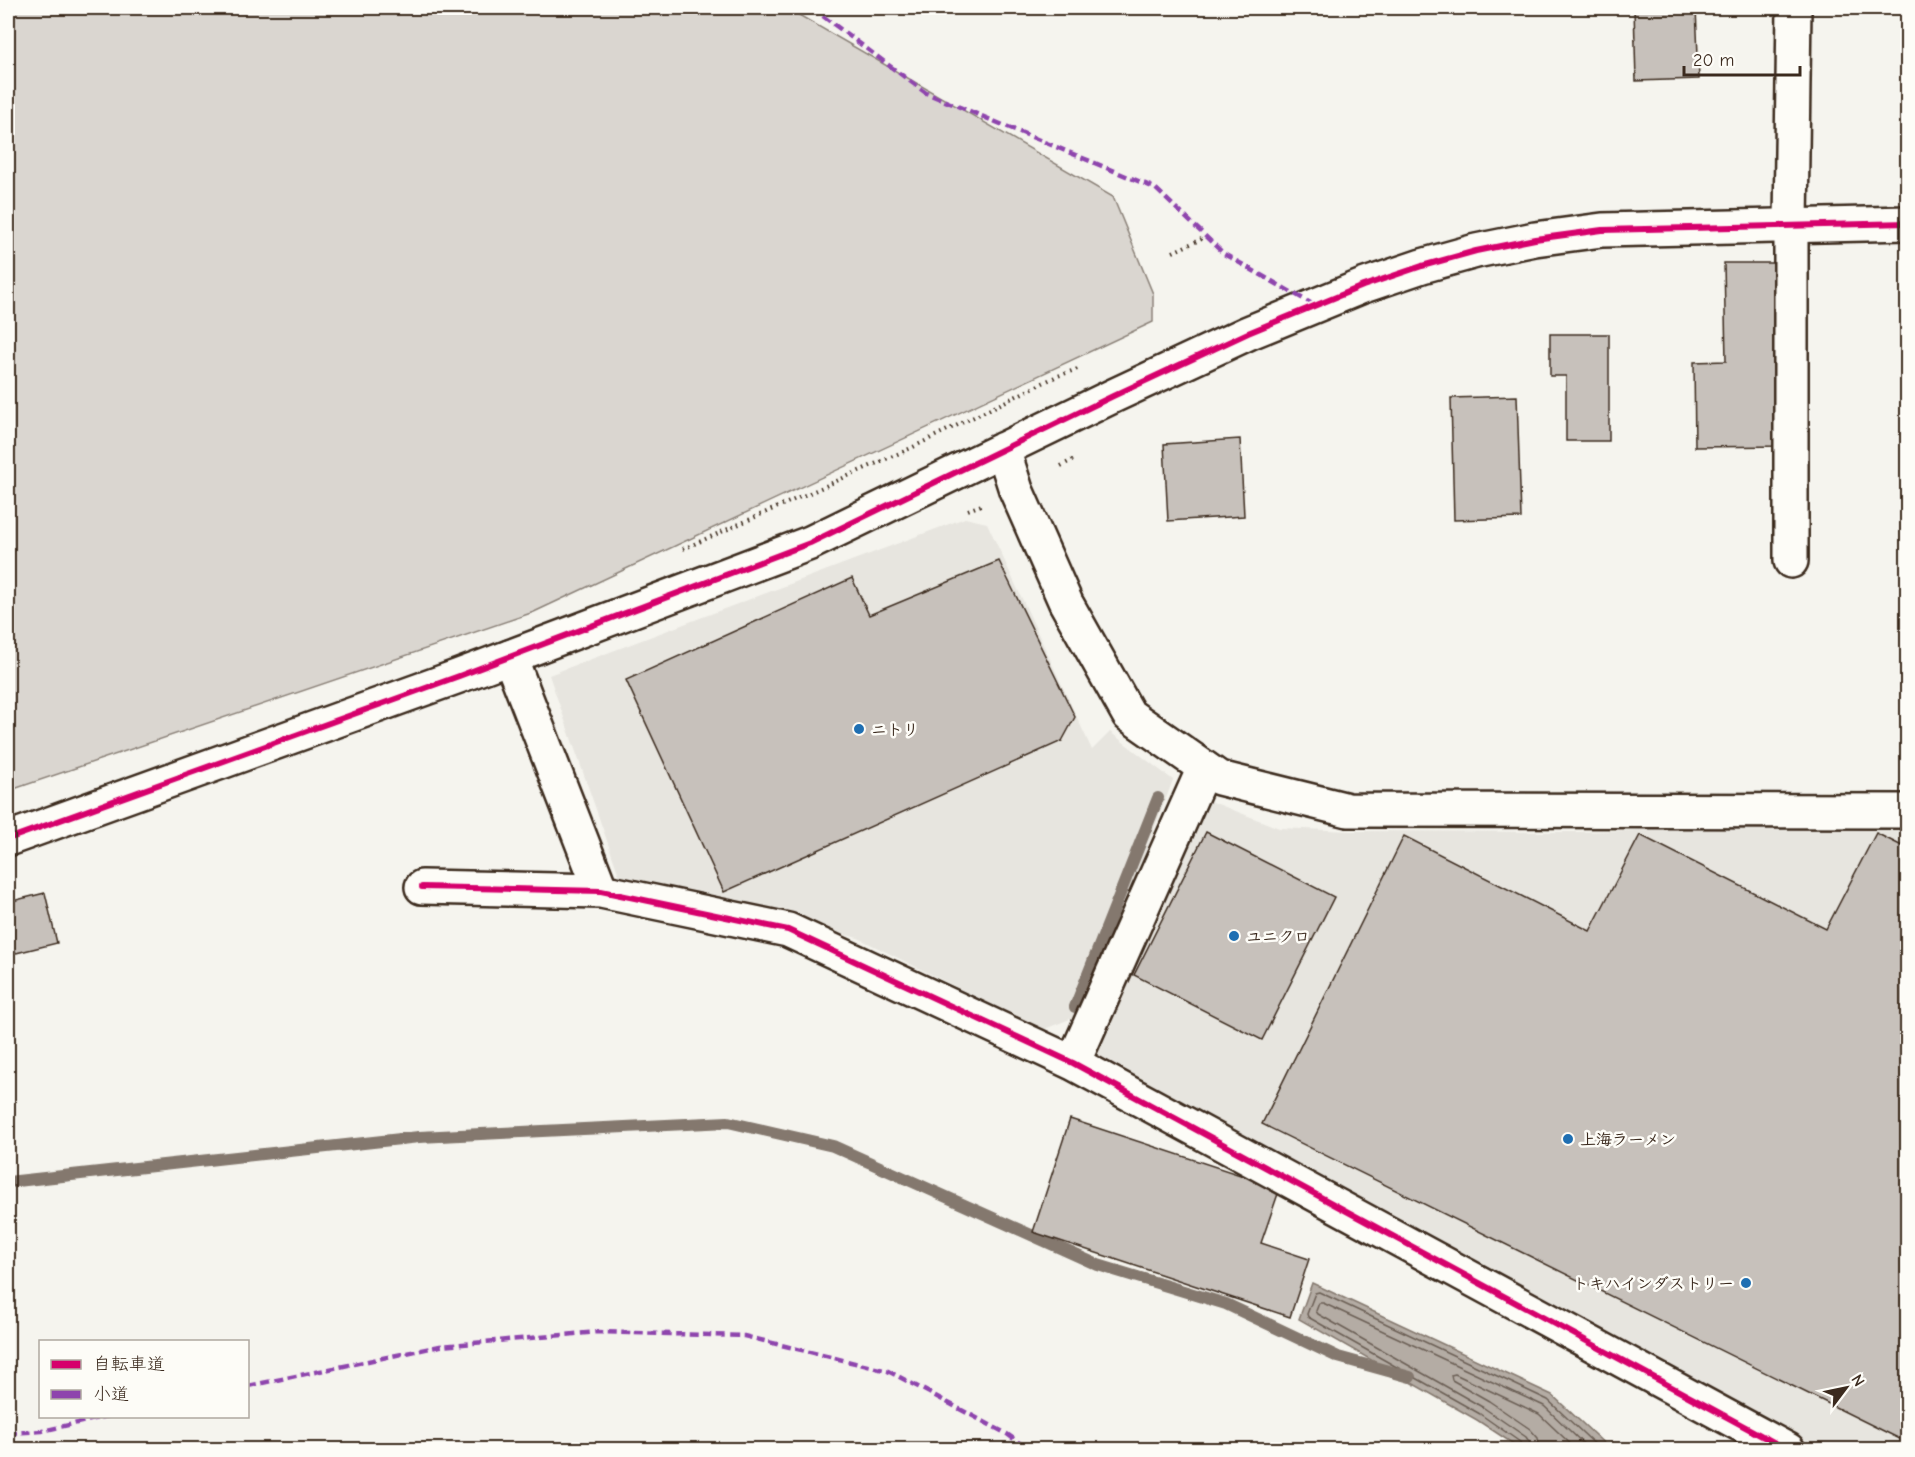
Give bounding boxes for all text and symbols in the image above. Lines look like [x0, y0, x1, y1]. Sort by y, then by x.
scale bar [1684, 39, 1800, 77]
text: 20 m [1693, 50, 1734, 71]
place label: ニトリ [871, 721, 919, 739]
marker: ニトリ [852, 722, 866, 736]
place label: ユニクロ [1246, 928, 1310, 946]
marker: ユニクロ [1227, 929, 1241, 943]
place label: 上海ラーメン [1580, 1131, 1676, 1149]
marker: 上海ラーメン [1561, 1132, 1575, 1146]
place label: トキハインダストリー [1573, 1275, 1734, 1293]
marker: トキハインダストリー [1739, 1276, 1753, 1290]
legend [39, 1340, 249, 1418]
text: 自転車道 [93, 1354, 165, 1375]
north arrow [1816, 1358, 1876, 1418]
text: N [1847, 1371, 1868, 1390]
text: 小道 [93, 1384, 129, 1405]

